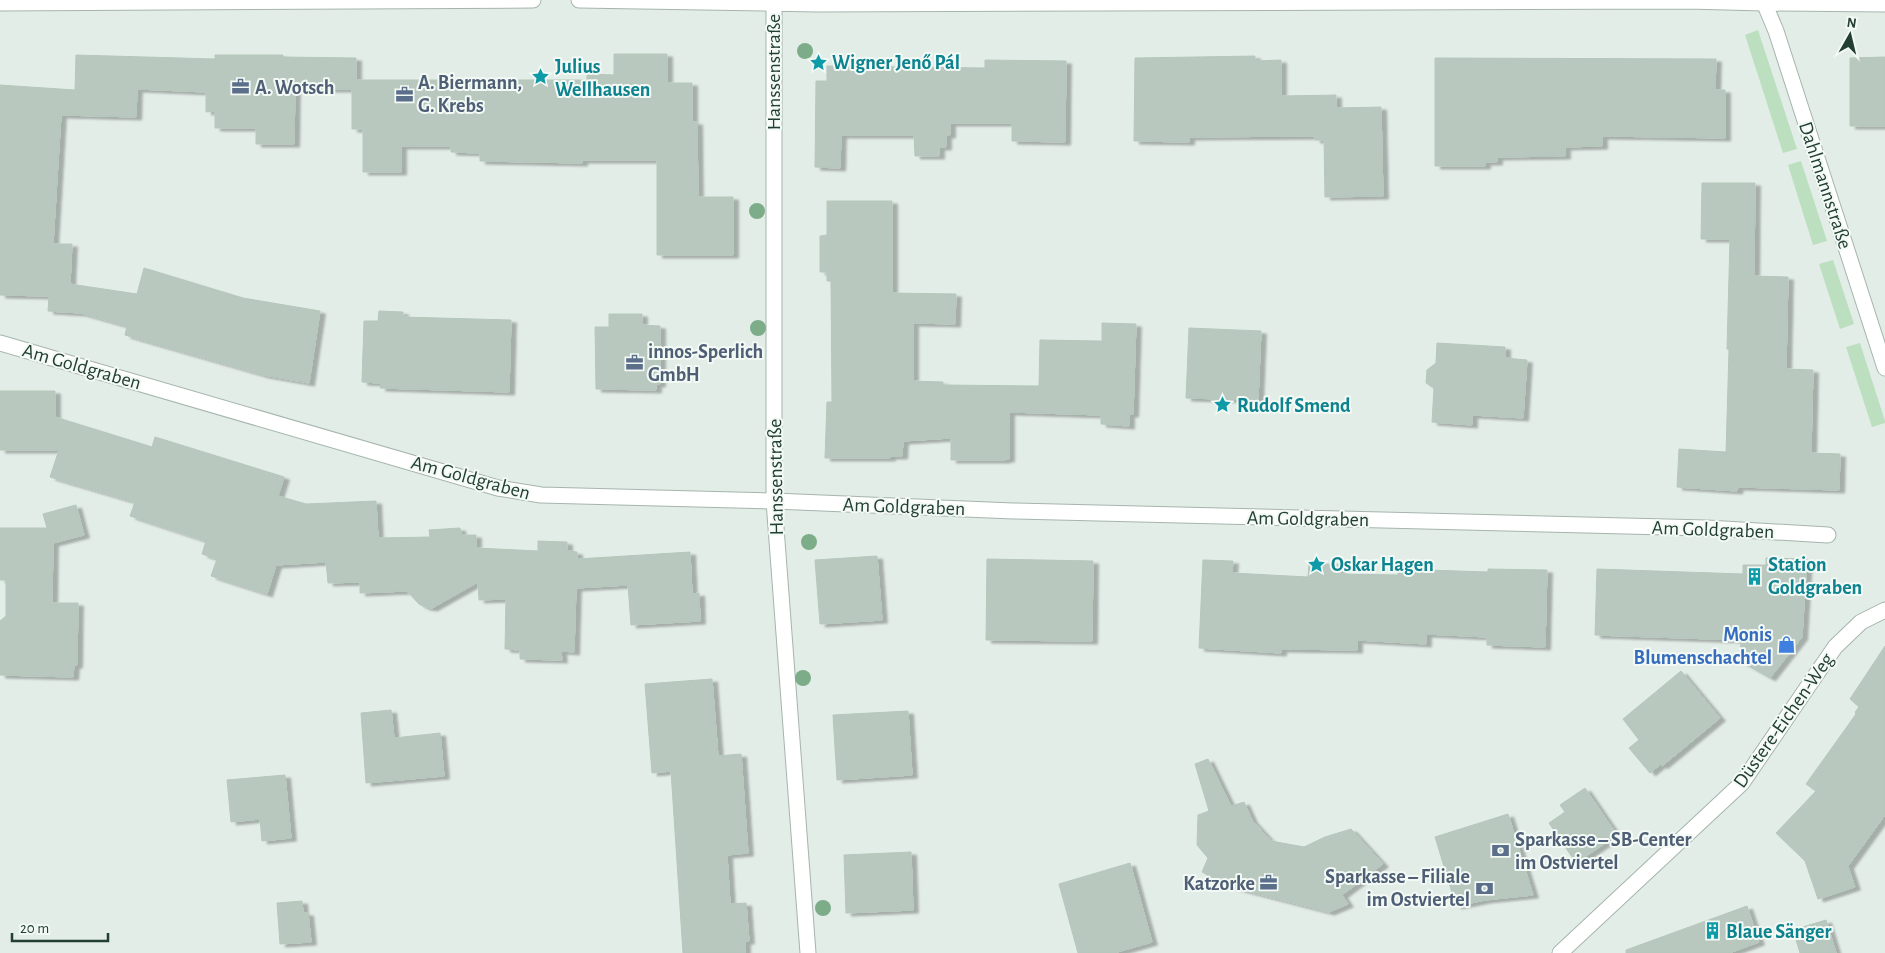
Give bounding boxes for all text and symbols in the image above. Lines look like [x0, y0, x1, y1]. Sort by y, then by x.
north arrow [1825, 10, 1875, 60]
street label: Hanssenstraße [764, 14, 784, 130]
text: N [1846, 16, 1857, 31]
place icon: Wigner Jenő Pál [808, 52, 828, 72]
place label: Wigner Jenő Pál [832, 53, 960, 73]
place label: Julius Wellhausen [555, 57, 650, 100]
place icon: Julius Wellhausen [531, 67, 551, 87]
place label: A. Biermann, G. Krebs [418, 73, 522, 116]
office icon: A. Wotsch [231, 77, 251, 97]
place label: A. Wotsch [255, 78, 334, 98]
office icon: A. Biermann, G. Krebs [394, 84, 414, 104]
street label: Dahlmannstraße [1795, 119, 1855, 251]
street label: Am Goldgraben [20, 340, 143, 393]
place label: innos-Sperlich GmbH [648, 342, 763, 385]
office icon: innos-Sperlich GmbH [624, 352, 644, 372]
place icon: Rudolf Smend [1213, 395, 1233, 415]
place label: Rudolf Smend [1237, 396, 1351, 416]
street label: Hanssenstraße [765, 419, 787, 535]
street label: Am Goldgraben [409, 452, 532, 503]
street label: Am Goldgraben [842, 495, 966, 519]
street label: Am Goldgraben [1247, 508, 1369, 530]
street label: Am Goldgraben [1651, 518, 1775, 542]
place icon: Oskar Hagen [1307, 554, 1327, 574]
place label: Oskar Hagen [1331, 555, 1434, 575]
place label: Station Goldgraben [1768, 555, 1862, 598]
building icon: Station Goldgraben [1744, 566, 1764, 586]
place label: Monis Blumenschachtel [1634, 625, 1772, 668]
shop icon: Monis Blumenschachtel [1776, 635, 1796, 655]
street label: Düstere-Eichen-Weg [1730, 649, 1838, 792]
place label: Sparkasse – SB-Center im Ostviertel [1515, 830, 1692, 873]
bank icon: Sparkasse – SB-Center im Ostviertel [1491, 841, 1511, 861]
place label: Sparkasse – Filiale im Ostviertel [1325, 867, 1470, 910]
office icon: Katzorke [1259, 873, 1279, 893]
place label: Katzorke [1183, 874, 1255, 894]
bank icon: Sparkasse – Filiale im Ostviertel [1474, 878, 1494, 898]
scale bar [12, 910, 109, 942]
text: 20 m [20, 921, 49, 936]
building icon: Blaue Sänger [1702, 921, 1722, 941]
place label: Blaue Sänger [1726, 922, 1831, 942]

